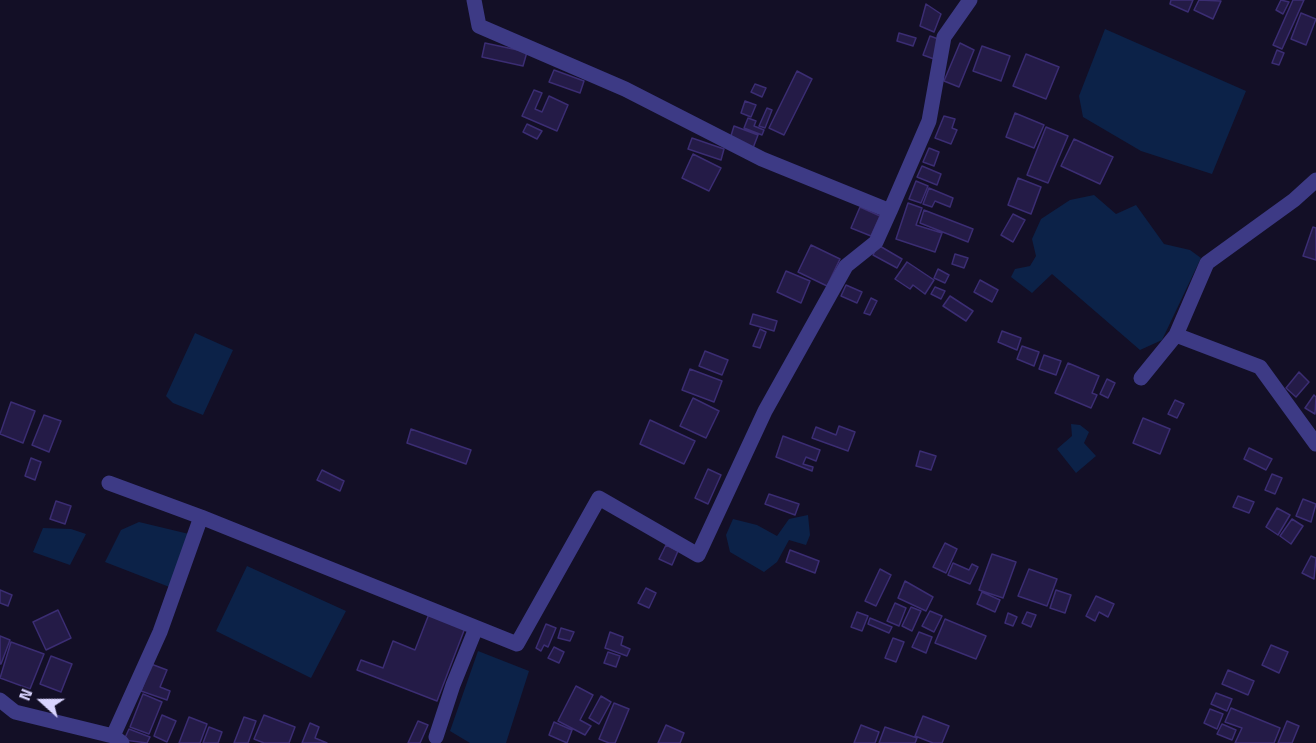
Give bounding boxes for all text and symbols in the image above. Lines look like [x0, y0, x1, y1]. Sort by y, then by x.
north arrow [12, 671, 72, 731]
text: N [12, 685, 38, 704]

